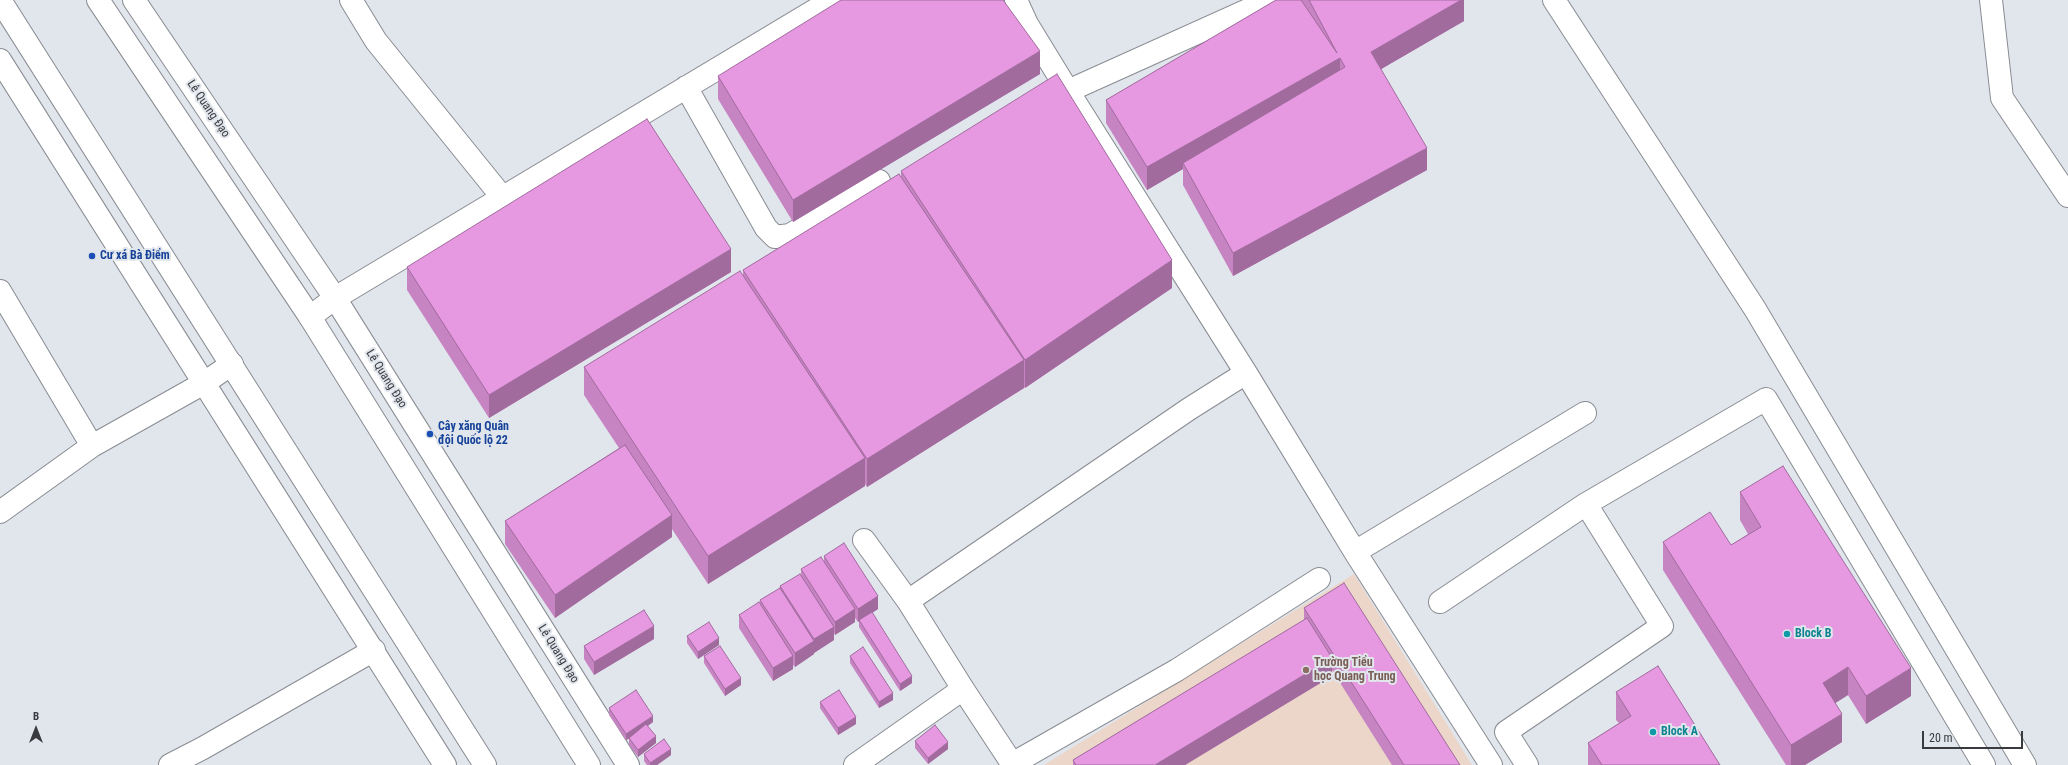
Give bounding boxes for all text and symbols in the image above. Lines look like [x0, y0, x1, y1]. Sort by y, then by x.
street label: Lê Quang Đạo [184, 78, 232, 140]
place label: Cư xá Bà Điểm [100, 249, 170, 263]
marker: Cư xá Bà Điểm [87, 251, 97, 261]
street label: Lê Quang Đạo [362, 347, 410, 411]
place label: Cây xăng Quân đội Quốc lộ 22 [438, 420, 509, 448]
marker: Cây xăng Quân đội Quốc lộ 22 [425, 429, 435, 439]
street label: Lê Quang Đạo [534, 622, 582, 686]
place label: Block B [1795, 627, 1831, 641]
marker: Block B [1782, 629, 1792, 639]
place label: Trường Tiểu học Quang Trung [1314, 656, 1396, 684]
marker: Trường Tiểu học Quang Trung [1301, 665, 1311, 675]
north arrow [16, 709, 56, 749]
text: B [33, 710, 39, 723]
scale bar [1924, 723, 2025, 749]
place label: Block A [1661, 725, 1698, 739]
marker: Block A [1648, 727, 1658, 737]
text: 20 m [1929, 731, 1953, 745]

